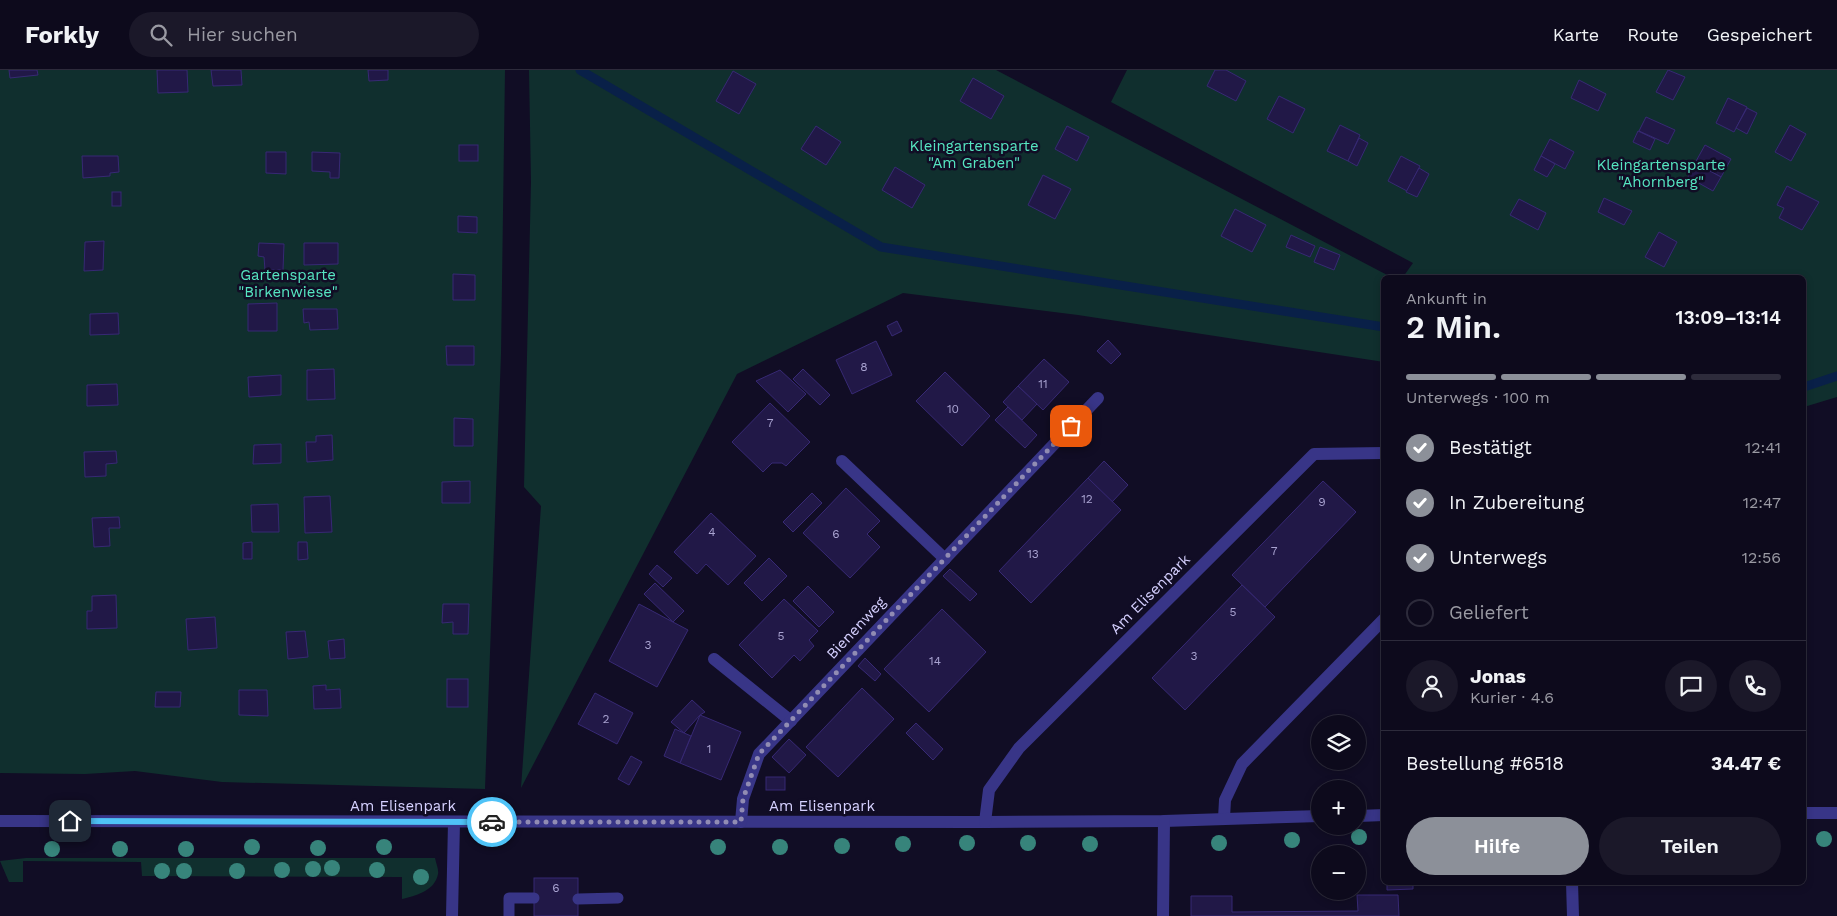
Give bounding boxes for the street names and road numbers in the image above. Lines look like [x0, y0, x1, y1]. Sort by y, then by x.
street label: Am Elisenpark [1106, 550, 1194, 638]
street label: Bienenweg [823, 593, 889, 663]
street label: Am Elisenpark [350, 797, 456, 815]
street label: Am Elisenpark [769, 797, 875, 815]

